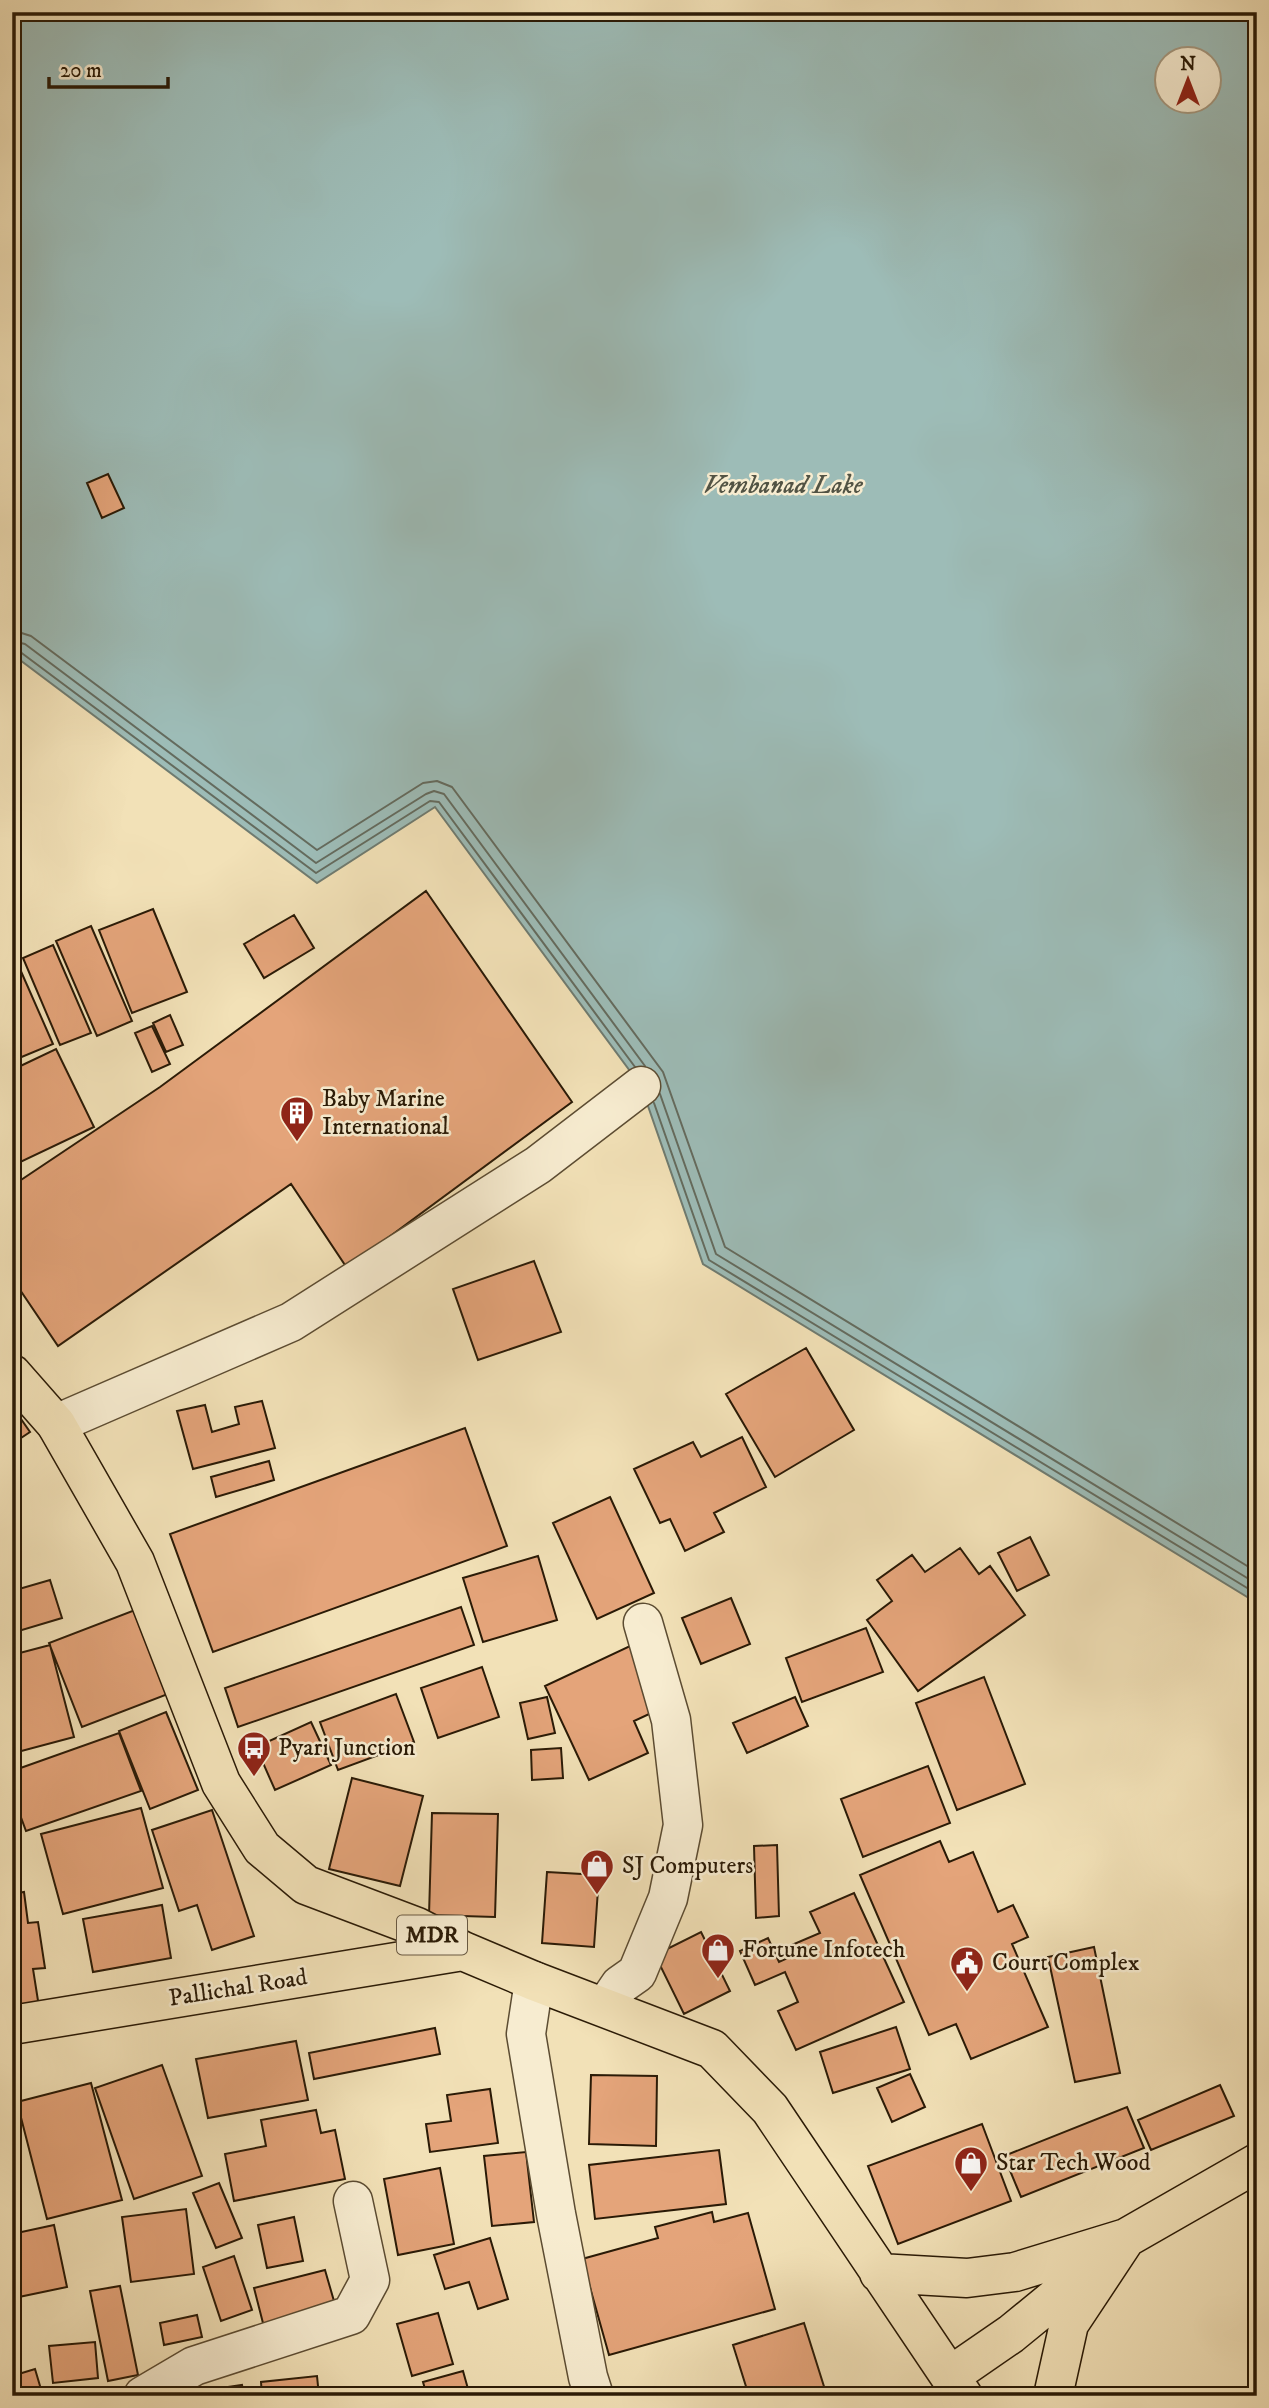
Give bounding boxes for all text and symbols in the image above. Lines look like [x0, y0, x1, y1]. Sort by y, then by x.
scale bar [49, 46, 168, 90]
north arrow [1154, 46, 1224, 116]
text: N [1180, 53, 1196, 76]
text: 20 m [60, 58, 102, 84]
water label: Vembanad Lake [704, 469, 864, 502]
place label: Baby Marine International [322, 1084, 450, 1142]
building icon: Baby Marine International [278, 1094, 316, 1143]
bus stop icon: Pyari Junction [235, 1729, 273, 1778]
place label: Pyari Junction [278, 1733, 416, 1763]
shop icon: SJ Computers [578, 1847, 616, 1896]
place label: SJ Computers [622, 1851, 753, 1881]
road number: MDR [397, 1916, 467, 1954]
shop icon: Fortune Infotech [699, 1931, 737, 1980]
place label: Fortune Infotech [742, 1935, 906, 1965]
public building icon: Court Complex [948, 1944, 986, 1993]
place label: Court Complex [992, 1948, 1140, 1978]
street label: Pallichal Road [167, 1962, 309, 2014]
shop icon: Star Tech Wood [952, 2144, 990, 2193]
place label: Star Tech Wood [996, 2148, 1150, 2178]

